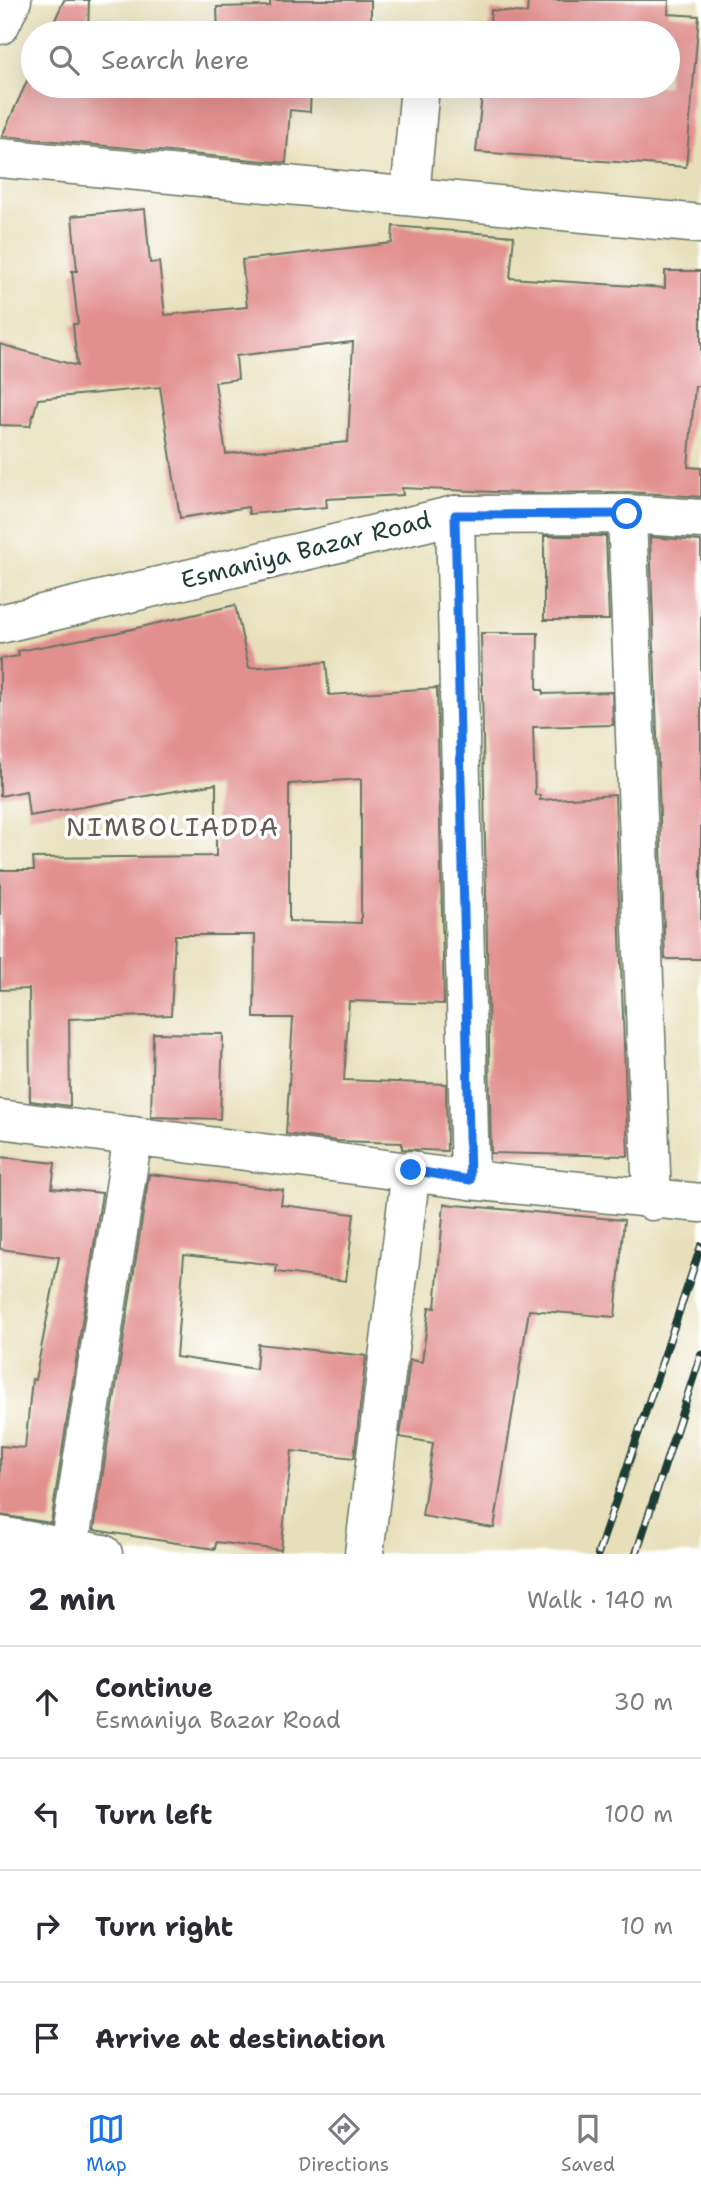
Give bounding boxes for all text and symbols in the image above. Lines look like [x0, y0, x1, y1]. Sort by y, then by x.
search box [21, 21, 680, 98]
icon: search [45, 41, 83, 79]
text: Search here [101, 42, 250, 77]
route start [611, 498, 642, 529]
street label: Esmaniya Bazar Road [178, 503, 434, 597]
district label: NIMBOLIADDA [66, 809, 280, 844]
route end [395, 1154, 426, 1185]
text: 2 min [28, 1579, 115, 1620]
text: Walk · 140 m [527, 1585, 673, 1615]
text: Continue [95, 1670, 213, 1705]
icon: ahead [28, 1683, 66, 1721]
text: 30 m [614, 1687, 673, 1717]
text: Esmaniya Bazar Road [95, 1705, 341, 1735]
icon: left [28, 1795, 66, 1833]
text: Turn left [95, 1797, 212, 1832]
text: 100 m [604, 1799, 673, 1829]
icon: right [28, 1907, 66, 1945]
text: Turn right [95, 1909, 233, 1944]
text: 10 m [620, 1911, 673, 1941]
icon: arrive [28, 2019, 66, 2057]
text: Arrive at destination [95, 2021, 385, 2056]
tab: Map [86, 2110, 127, 2177]
tab: Directions [299, 2110, 389, 2177]
tab: Saved [561, 2110, 615, 2177]

